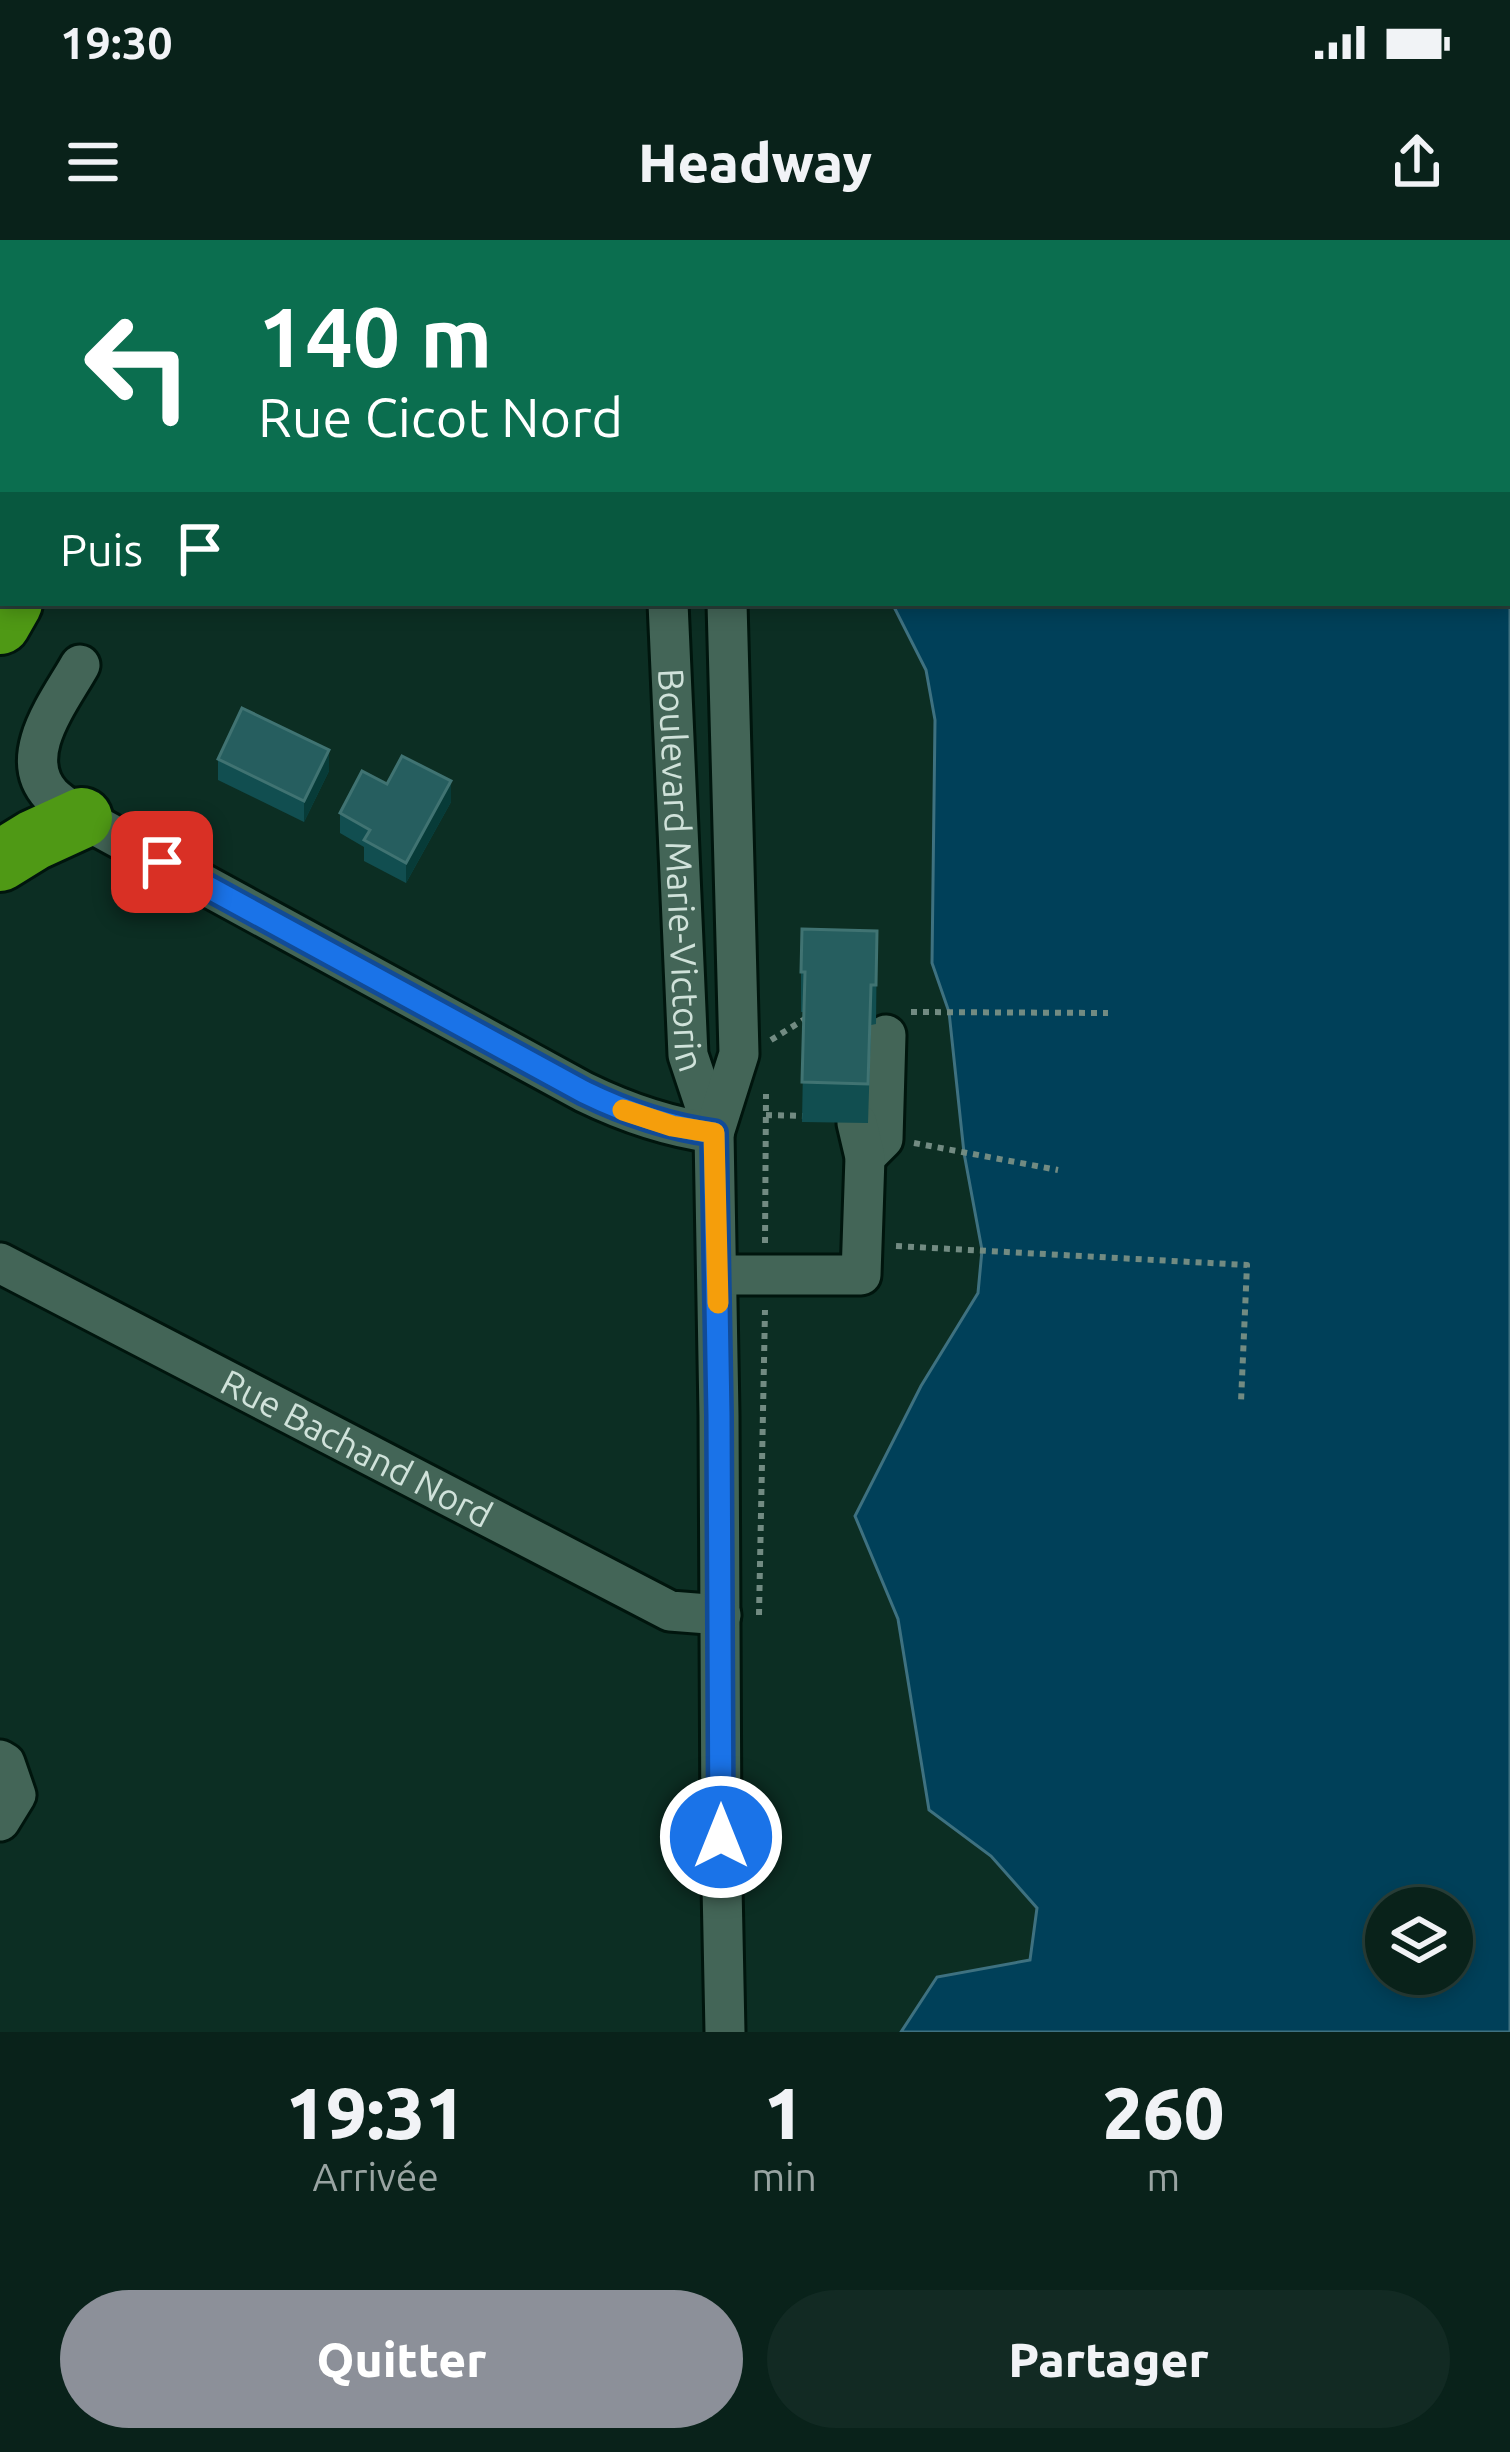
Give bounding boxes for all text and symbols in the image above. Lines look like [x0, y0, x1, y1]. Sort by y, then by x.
text: 19:30 [60, 17, 173, 68]
icon: menu [60, 129, 126, 195]
icon: share [1384, 129, 1450, 195]
text: Headway [638, 132, 872, 192]
icon: left [60, 288, 216, 444]
text: 140 m [258, 289, 492, 383]
text: Rue Cicot Nord [258, 387, 623, 447]
icon: arrive [167, 516, 233, 582]
text: Puis [60, 524, 143, 575]
street label: Boulevard Marie-Victorin [651, 668, 713, 1076]
pin [111, 811, 213, 913]
icon: arrive [129, 829, 195, 895]
street label: Rue Bachand Nord [215, 1361, 499, 1535]
position arrow [658, 1774, 784, 1900]
map controls [1365, 1887, 1473, 1995]
button: layers [1365, 1887, 1473, 1995]
text: 19:31 [286, 2072, 466, 2153]
text: 1 [764, 2072, 804, 2153]
text: 260 [1102, 2072, 1224, 2153]
text: Arrivée [313, 2155, 439, 2198]
text: min [751, 2155, 817, 2198]
text: m [1147, 2155, 1180, 2198]
button: Quitter [60, 2290, 743, 2428]
button: Partager [767, 2290, 1450, 2428]

